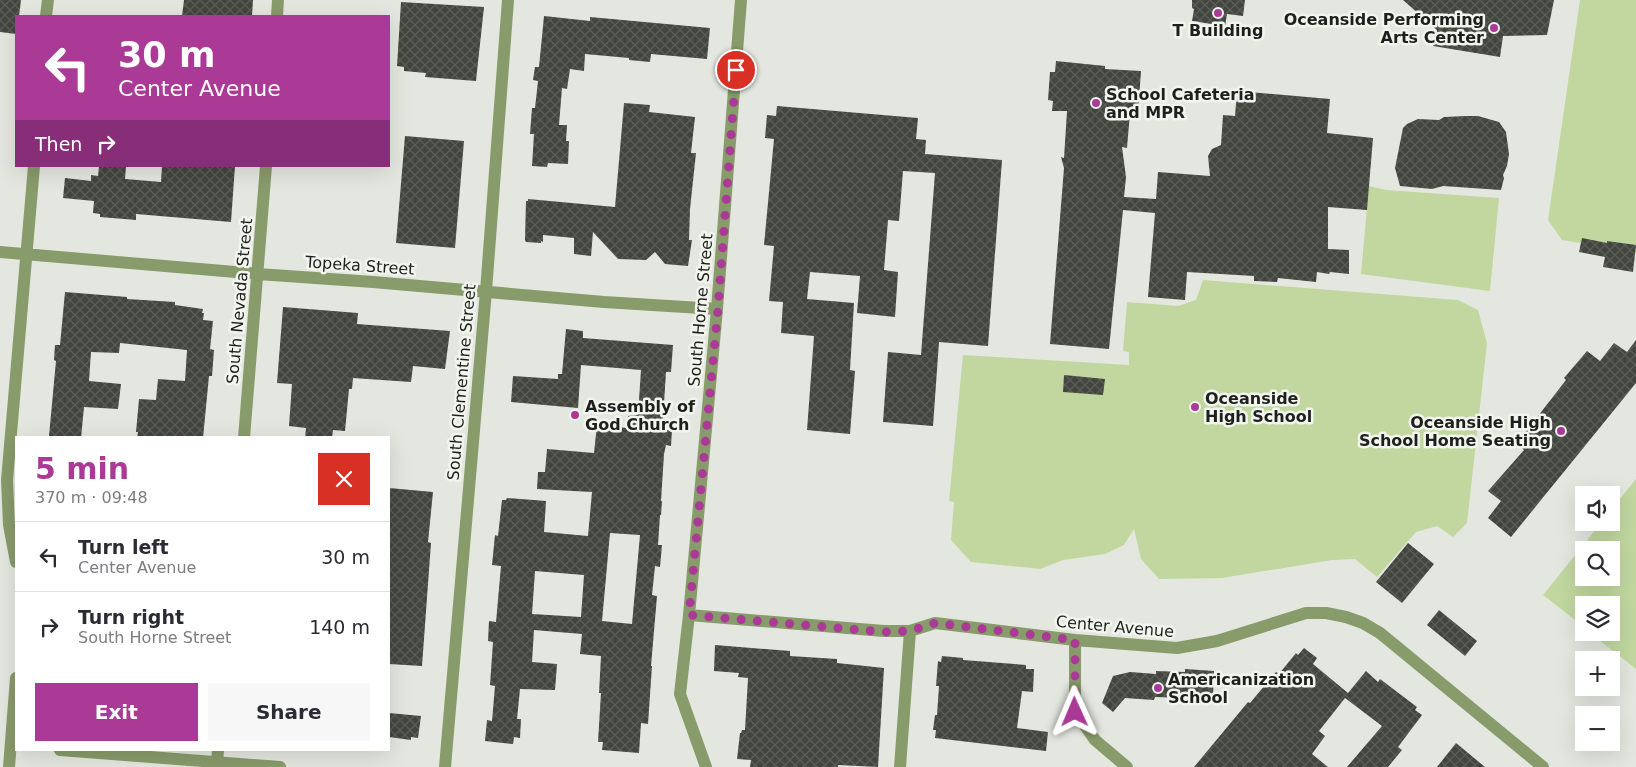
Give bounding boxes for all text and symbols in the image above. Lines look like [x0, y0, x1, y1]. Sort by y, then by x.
marker: T Building [1212, 7, 1224, 19]
place label: Oceanside Performing Arts Center [1284, 10, 1484, 47]
place label: T Building [1173, 21, 1263, 40]
marker: Oceanside Performing Arts Center [1488, 22, 1500, 34]
icon: left [35, 35, 100, 100]
text: 30 m [118, 35, 215, 75]
pin [715, 49, 757, 91]
icon: arrive [722, 56, 750, 84]
text: Center Avenue [118, 76, 281, 101]
place label: School Cafeteria and MPR [1106, 85, 1254, 122]
marker: School Cafeteria and MPR [1090, 97, 1102, 109]
icon: right [92, 130, 120, 158]
text: Then [35, 133, 82, 155]
street label: South Nevada Street [223, 217, 256, 385]
street label: South Horne Street [684, 233, 717, 387]
street label: Topeka Street [304, 252, 415, 279]
street label: South Clementine Street [443, 283, 480, 481]
place label: Oceanside High School [1205, 389, 1312, 426]
place label: Assembly of God Church [585, 397, 696, 434]
marker: Oceanside High School [1189, 401, 1201, 413]
marker: Assembly of God Church [569, 409, 581, 421]
place label: Oceanside High School Home Seating [1359, 413, 1551, 450]
marker: Oceanside High School Home Seating [1555, 425, 1567, 437]
text: 5 min [35, 451, 129, 486]
button: close [318, 453, 370, 505]
map controls [1575, 486, 1620, 751]
button: sound [1575, 486, 1620, 531]
text: 370 m · 09:48 [35, 488, 148, 507]
text: Turn left [78, 536, 169, 558]
button: search [1575, 541, 1620, 586]
icon: left [35, 543, 63, 571]
text: 30 m [321, 546, 370, 568]
text: Center Avenue [78, 558, 196, 577]
button: layers [1575, 596, 1620, 641]
text: Turn right [78, 606, 184, 628]
street label: Center Avenue [1055, 612, 1175, 641]
icon: right [35, 613, 63, 641]
text: 140 m [309, 616, 370, 638]
text: South Horne Street [78, 628, 231, 647]
button: + [1575, 651, 1620, 696]
place label: Americanization School [1168, 670, 1314, 707]
marker: Americanization School [1152, 682, 1164, 694]
button: Exit [35, 683, 198, 741]
button: Share [208, 683, 370, 741]
position arrow [1048, 685, 1100, 737]
button: − [1575, 706, 1620, 751]

